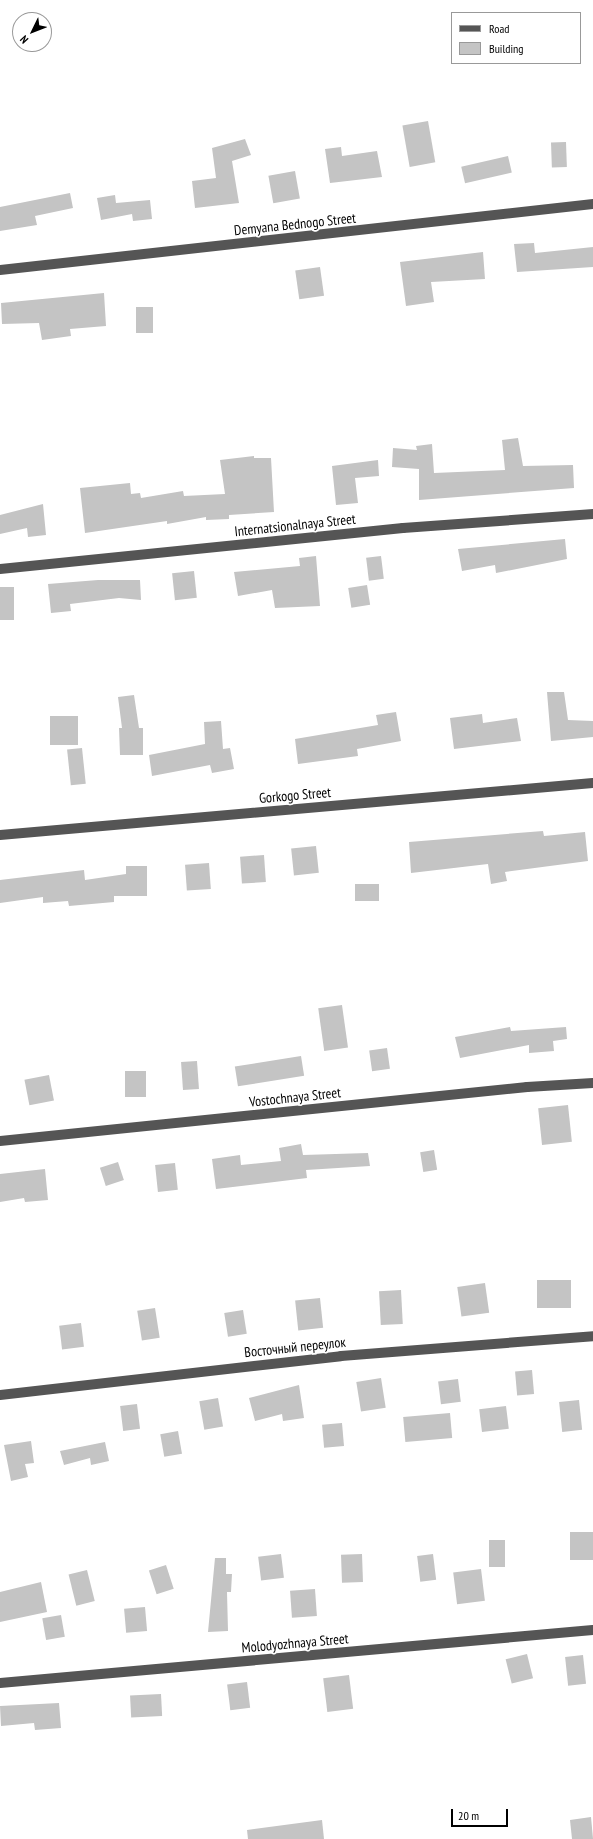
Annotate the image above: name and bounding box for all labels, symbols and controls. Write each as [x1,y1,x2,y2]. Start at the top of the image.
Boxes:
north arrow [12,12,52,52]
legend [451,12,581,64]
text: Road [489,21,509,36]
text: N [17,33,31,46]
text: Building [489,41,524,56]
street label: Demyana Bednogo Street [233,209,357,239]
street label: Internatsionalnaya Street [234,510,356,540]
street label: Gorkogo Street [258,783,332,807]
street label: Vostochnaya Street [248,1084,342,1110]
street label: Восточный переулок [243,1333,347,1361]
street label: Molodyozhnaya Street [241,1630,349,1656]
scale bar [453,1801,510,1827]
text: 20 m [458,1808,479,1823]

